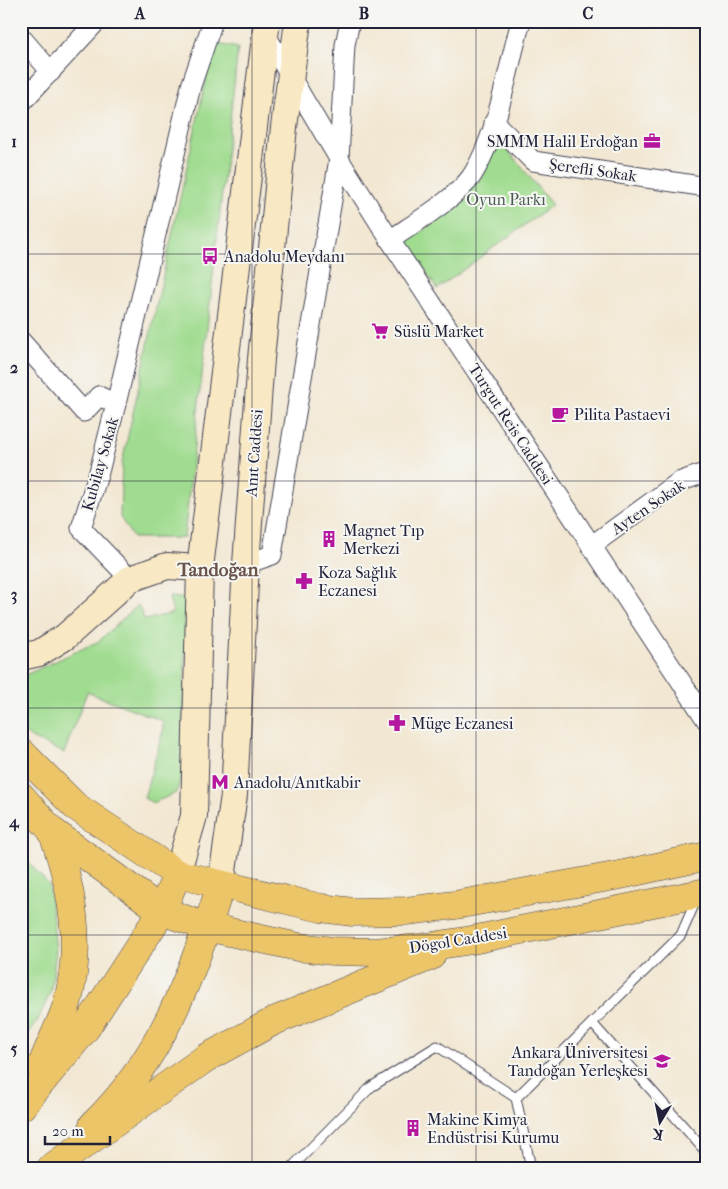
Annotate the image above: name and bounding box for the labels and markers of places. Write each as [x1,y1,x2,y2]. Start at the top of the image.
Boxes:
office icon: SMMM Halil Erdoğan [642,131,662,151]
place label: SMMM Halil Erdoğan [487,132,639,151]
bus stop icon: Anadolu Meydanı [200,246,220,266]
place label: Anadolu Meydanı [223,247,345,266]
supermarket icon: Süslü Market [370,321,390,341]
place label: Süslü Market [394,322,485,341]
cafe icon: Pilita Pastaevi [550,404,570,424]
place label: Pilita Pastaevi [574,405,671,424]
place label: Magnet Tıp Merkezi [343,521,424,558]
building icon: Magnet Tıp Merkezi [319,529,339,549]
place label: Koza Sağlık Eczanesi [318,563,398,600]
pharmacy icon: Koza Sağlık Eczanesi [294,571,314,591]
pharmacy icon: Müge Eczanesi [387,713,407,733]
place label: Müge Eczanesi [411,714,514,733]
metro station icon: Anadolu/Anıtkabir [210,772,230,792]
place label: Anadolu/Anıtkabir [233,773,361,792]
place label: Ankara Üniversitesi Tandoğan Yerleşkesi [508,1043,648,1081]
school or university icon: Ankara Üniversitesi Tandoğan Yerleşkesi [652,1051,672,1071]
place label: Makine Kimya Endüstrisi Kurumu [427,1110,559,1147]
building icon: Makine Kimya Endüstrisi Kurumu [403,1118,423,1138]

